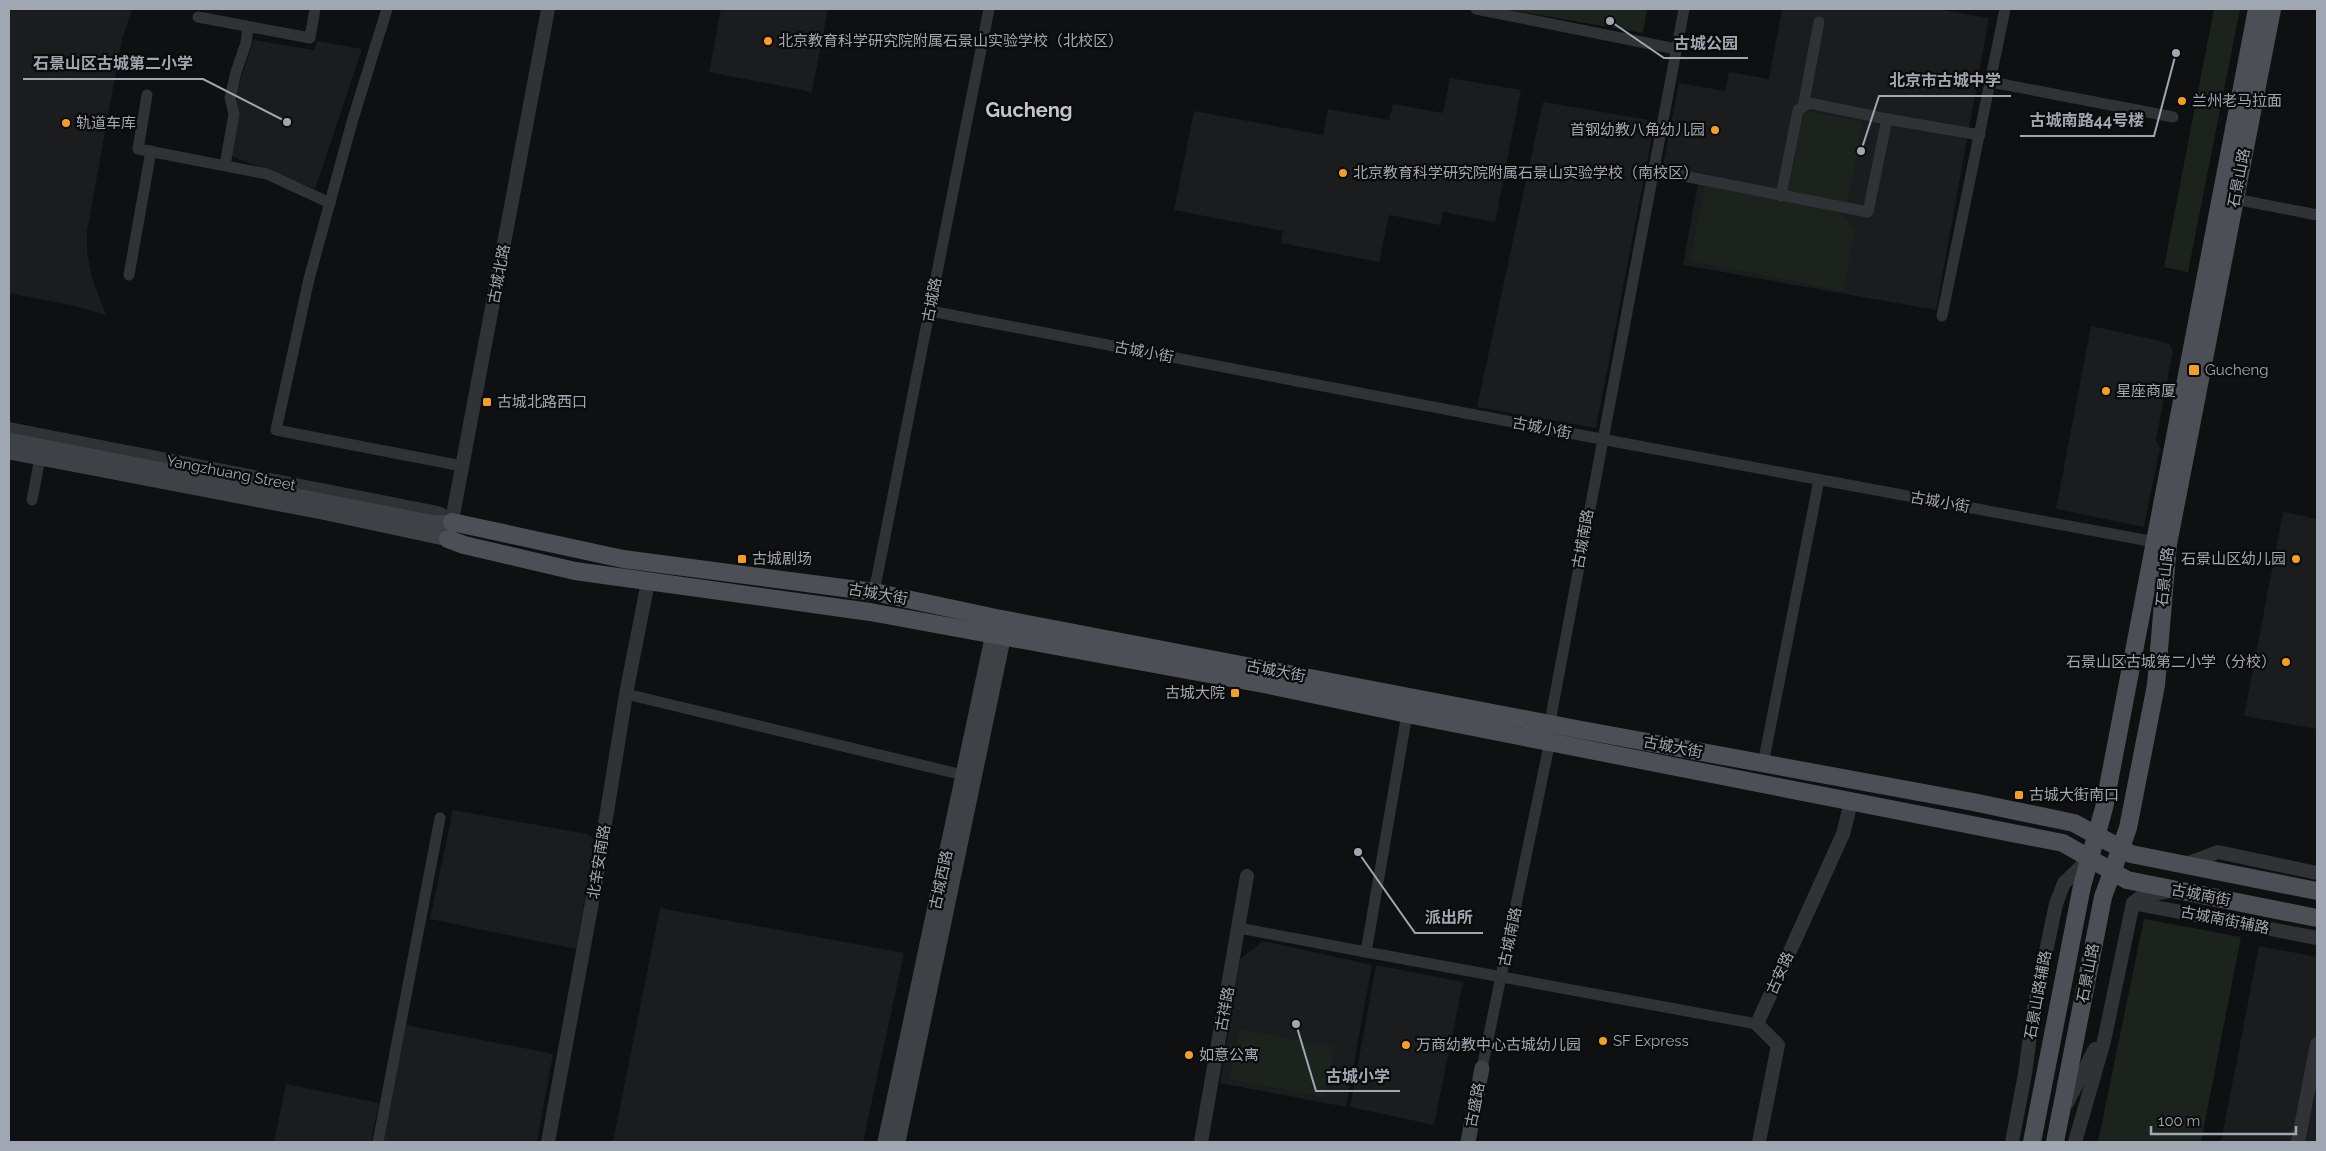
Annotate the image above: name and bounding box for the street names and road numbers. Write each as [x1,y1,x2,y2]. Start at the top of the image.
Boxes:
street label: 石景山路 [2224,147,2254,209]
street label: 古城北路 [484,243,514,305]
street label: 古城路 [919,276,945,324]
street label: 古城小街 [1113,337,1175,367]
street label: 古城小街 [1511,413,1573,443]
street label: Yangzhuang Street [165,452,297,494]
street label: 古城小街 [1909,488,1971,516]
street label: 古城南路 [1569,508,1597,570]
street label: 石景山路 [2153,546,2177,608]
street label: 古城大街 [847,580,909,608]
street label: 古城大街 [1245,656,1307,686]
street label: 古城大街 [1642,732,1704,762]
street label: 北辛安南路 [584,824,614,900]
street label: 古城西路 [926,849,956,911]
street label: 古城南街 [2170,880,2232,910]
street label: 古城南街辅路 [2179,903,2271,937]
street label: 古城南路 [1495,906,1525,968]
street label: 石景山路 [2073,942,2103,1004]
street label: 古安路 [1763,949,1797,997]
street label: 石景山路辅路 [2021,949,2055,1041]
street label: 古祥路 [1212,985,1238,1033]
street label: 古盛路 [1462,1081,1488,1129]

